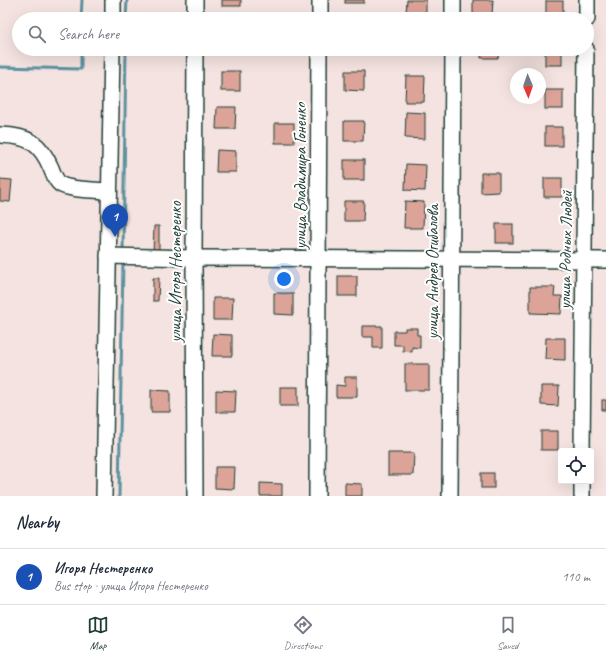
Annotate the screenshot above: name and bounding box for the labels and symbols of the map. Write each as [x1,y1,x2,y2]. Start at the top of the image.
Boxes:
north arrow [510,68,546,104]
street label: улица Владимира Гоненко [290,102,311,250]
street label: улица Родных Людей [554,189,577,311]
street label: улица Игоря Нестеренко [165,201,186,343]
street label: улица Андрея Огибалова [422,203,443,340]
pin: 1 [102,204,128,237]
your location [274,269,294,289]

